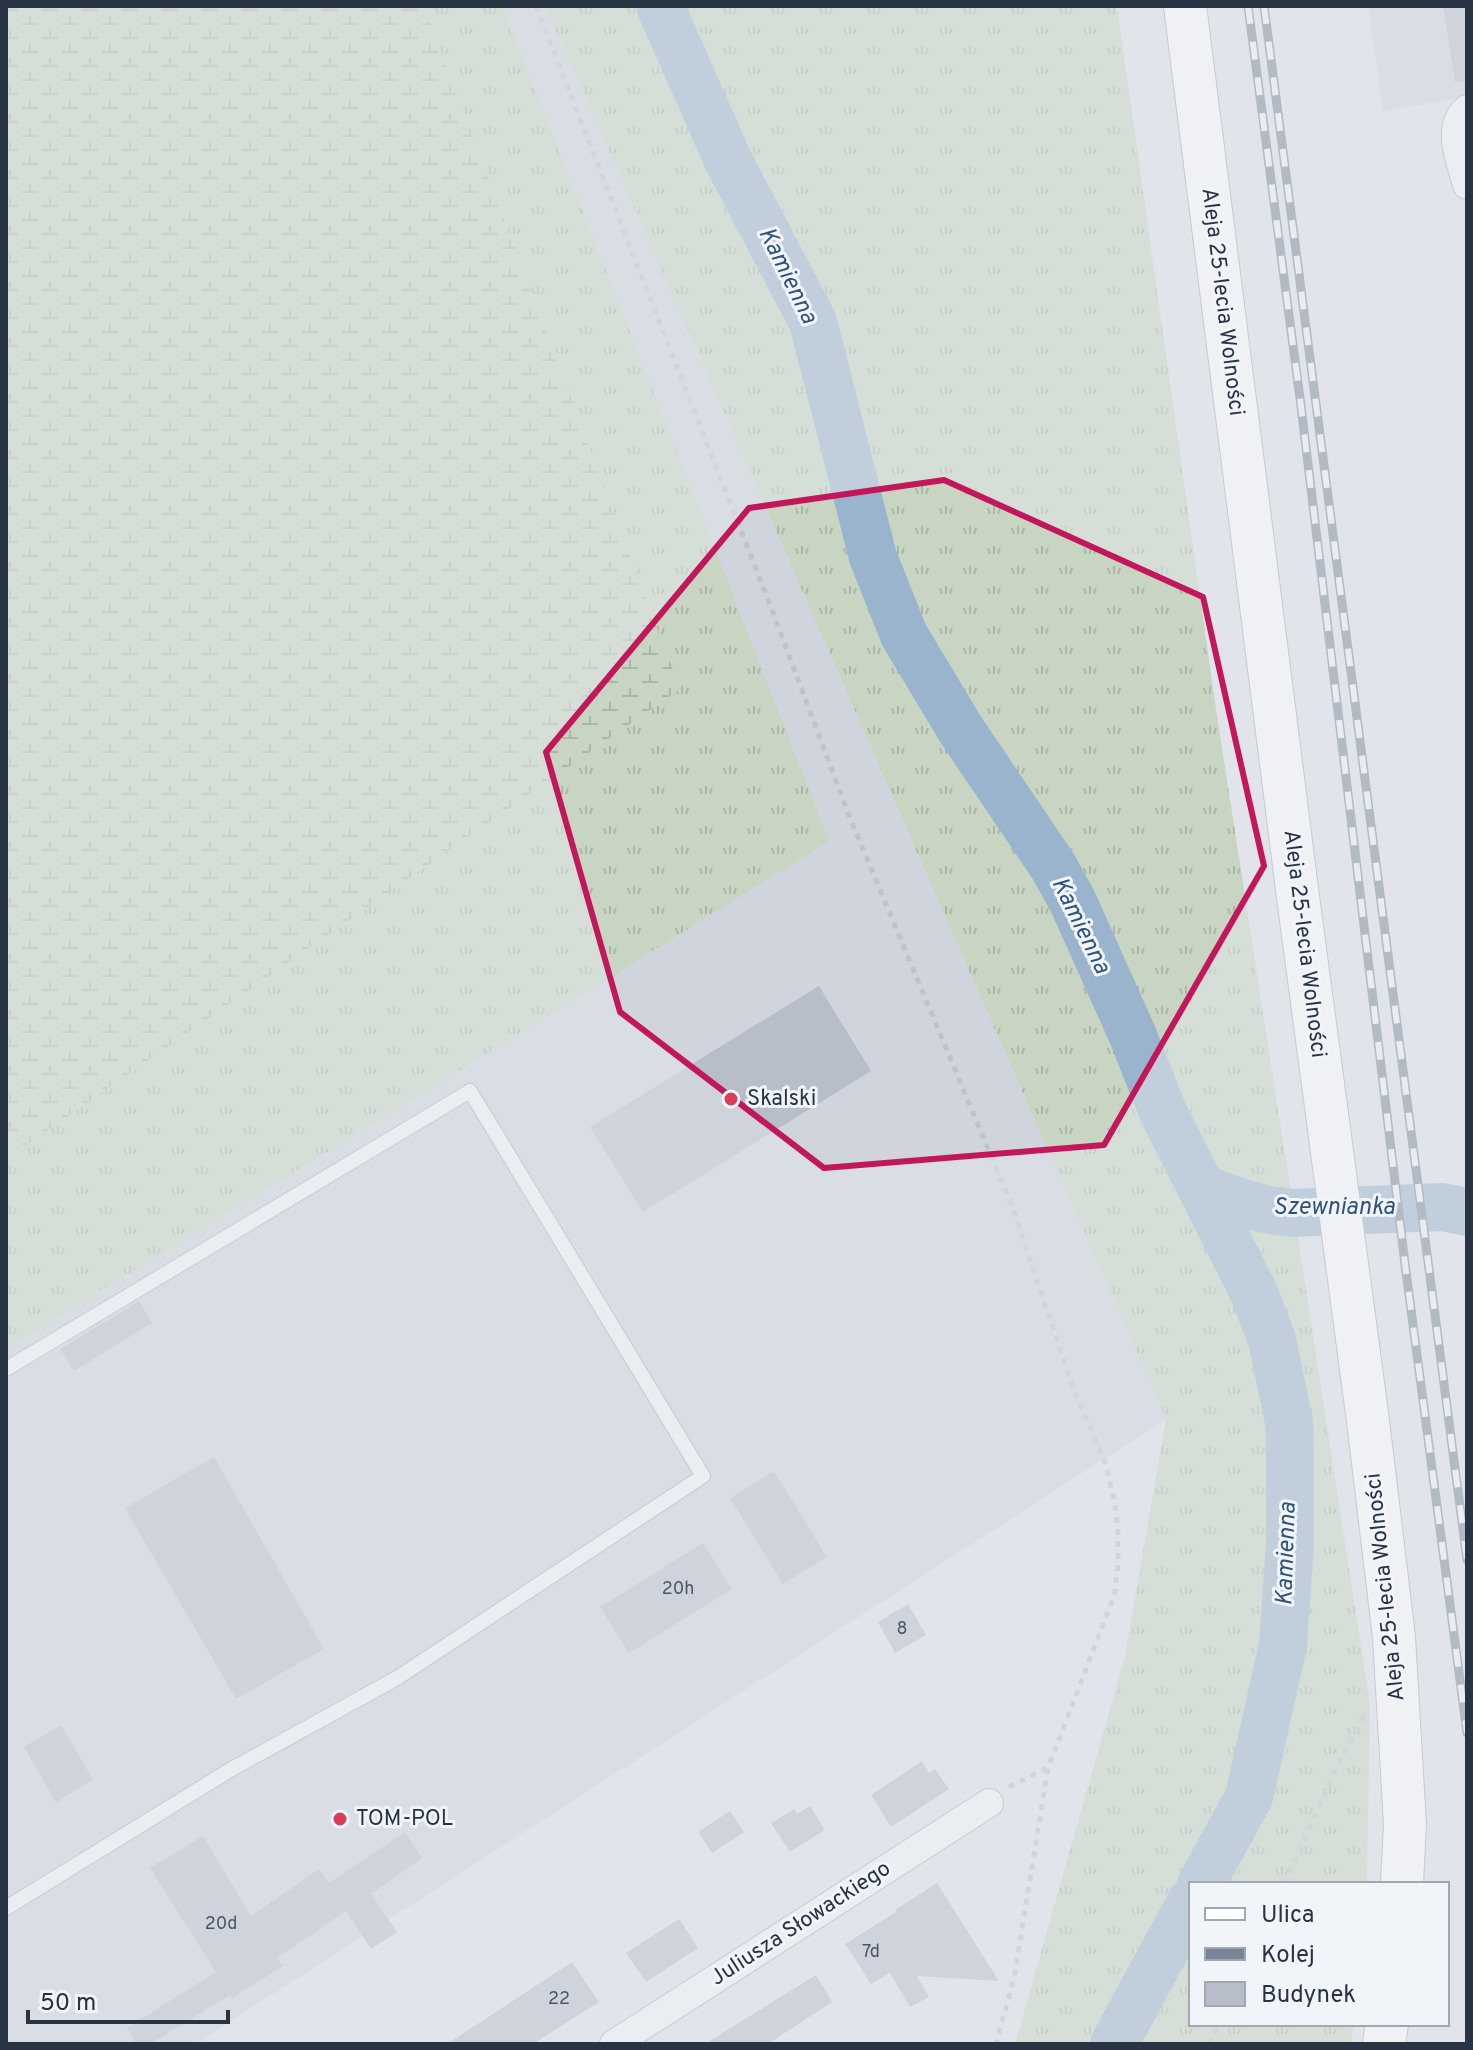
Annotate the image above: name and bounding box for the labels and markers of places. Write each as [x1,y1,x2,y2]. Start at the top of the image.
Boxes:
place label: Skalski [747,1086,816,1113]
marker: Skalski [722,1090,740,1108]
place label: TOM-POL [356,1806,453,1833]
marker: TOM-POL [331,1810,349,1828]

